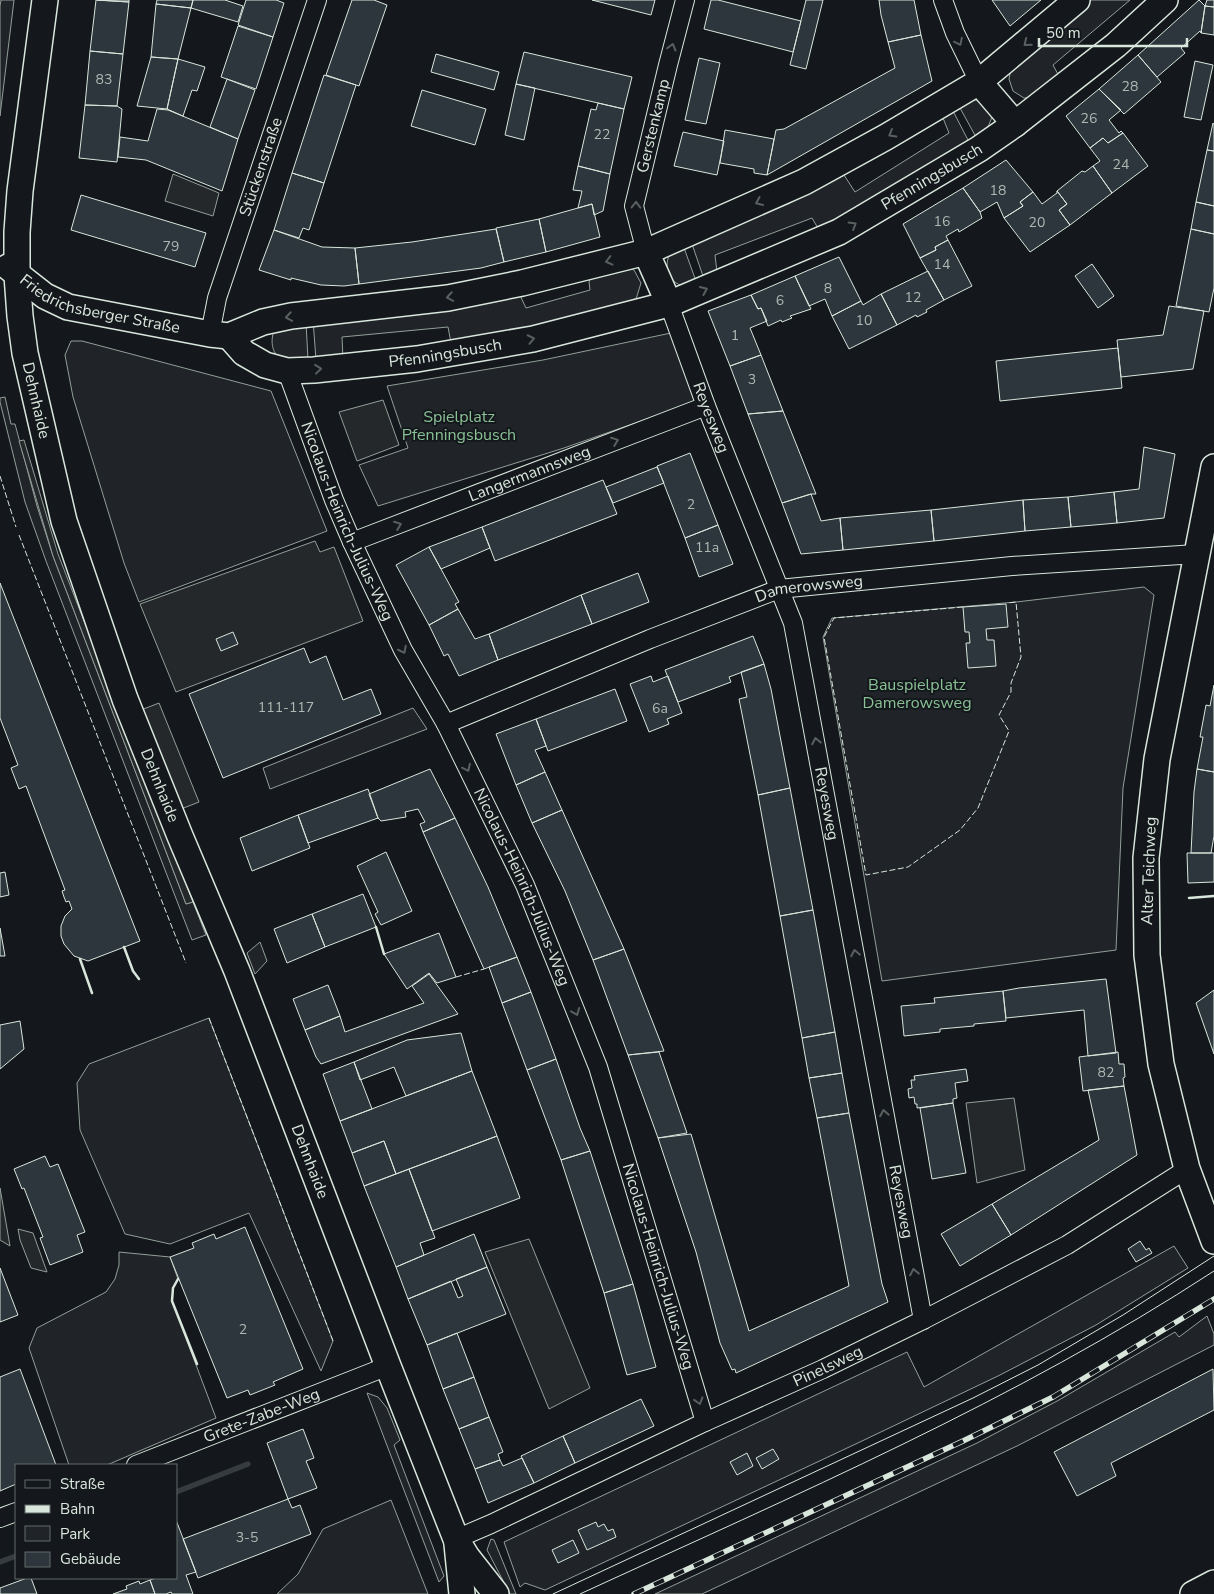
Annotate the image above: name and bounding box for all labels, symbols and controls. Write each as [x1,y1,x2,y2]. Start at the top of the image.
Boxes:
scale bar [1039,15,1186,47]
text: 50 m [1046,23,1081,43]
one-way arrow [953,37,963,46]
one-way arrow [1023,38,1032,47]
one-way arrow [667,43,677,51]
house number: 83 [96,70,112,89]
street label: Gerstenkamp [631,77,675,175]
house number: 28 [1122,77,1138,96]
house number: 26 [1081,109,1097,128]
street label: Stückenstraße [234,115,288,219]
house number: 22 [594,125,610,144]
one-way arrow [888,127,897,137]
street label: Pfenningsbusch [877,138,987,216]
house number: 24 [1113,155,1129,174]
house number: 18 [990,181,1006,200]
one-way arrow [755,196,764,207]
one-way arrow [631,200,642,208]
house number: 16 [934,212,950,231]
house number: 20 [1029,213,1045,232]
one-way arrow [847,221,856,231]
house number: 79 [163,237,179,256]
house number: 14 [934,255,950,274]
one-way arrow [605,256,613,266]
street label: Friedrichsberger Straße [15,269,182,339]
house number: 8 [824,279,832,298]
one-way arrow [699,285,708,296]
house number: 12 [905,288,921,307]
house number: 6 [776,291,784,310]
one-way arrow [446,292,454,302]
one-way arrow [284,311,293,321]
house number: 10 [856,311,872,330]
house number: 1 [731,326,739,345]
street label: Pfenningsbusch [388,334,504,373]
one-way arrow [526,334,535,345]
street label: Dehnhaide [17,360,56,441]
one-way arrow [315,364,323,375]
house number: 3 [748,370,756,389]
street label: Reyesweg [687,379,735,456]
park label: Spielplatz Pfenningsbusch [402,406,516,446]
street label: Nicolaus-Heinrich-Julius-Weg [295,419,399,625]
one-way arrow [610,437,619,447]
street label: Langermannsweg [465,440,594,507]
house number: 2 [687,495,695,514]
one-way arrow [393,521,402,531]
house number: 11a [695,538,719,557]
street label: Damerowsweg [752,570,864,608]
one-way arrow [397,644,407,653]
park label: Bauspielplatz Damerowsweg [862,674,972,714]
house number: 111-117 [258,698,314,717]
house number: 6a [652,699,668,718]
one-way arrow [811,737,821,746]
street label: Dehnhaide [135,745,184,826]
one-way arrow [461,763,471,772]
street label: Reyesweg [809,765,844,842]
street label: Nicolaus-Heinrich-Julius-Weg [468,785,575,989]
street label: Alter Teichweg [1136,816,1162,926]
one-way arrow [851,948,861,957]
one-way arrow [570,1007,581,1016]
house number: 82 [1098,1063,1114,1082]
one-way arrow [880,1108,890,1117]
street label: Dehnhaide [286,1121,334,1202]
street label: Nicolaus-Heinrich-Julius-Weg [617,1161,700,1372]
street label: Reyesweg [883,1163,919,1240]
one-way arrow [909,1268,920,1277]
house number: 2 [239,1320,247,1339]
street label: Pinelsweg [789,1340,866,1392]
street label: Grete-Zabe-Weg [200,1383,323,1448]
one-way arrow [693,1396,703,1404]
legend [15,1464,178,1579]
text: Straße [60,1474,105,1494]
text: Bahn [60,1499,95,1519]
text: Park [60,1524,90,1544]
house number: 3-5 [236,1528,258,1547]
text: Gebäude [60,1549,121,1569]

